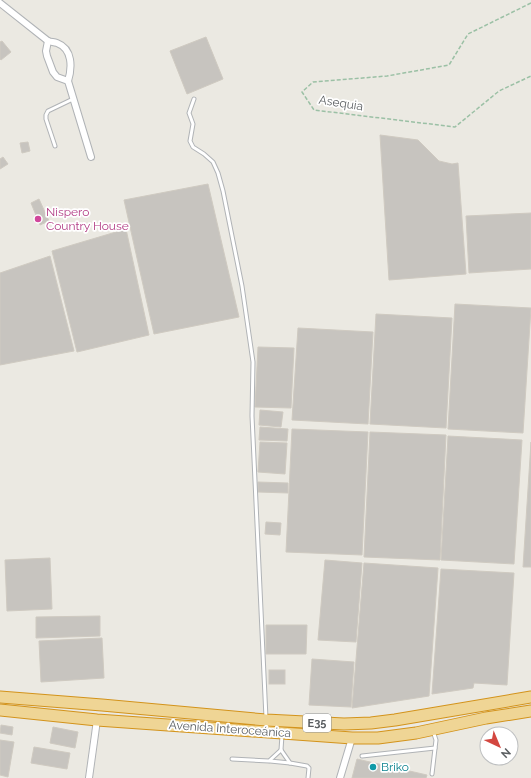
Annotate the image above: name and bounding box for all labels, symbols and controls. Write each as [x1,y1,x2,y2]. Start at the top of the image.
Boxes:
street label: Asequia [318,93,364,113]
place label: Nispero Country House [46,205,129,233]
marker: Nispero Country House [33,214,43,224]
road number: E35 [303,714,331,732]
street label: Avenida Interoceánica [168,718,292,740]
north arrow [479,726,519,766]
text: N [498,745,513,760]
place label: Briko [381,760,409,774]
marker: Briko [368,762,378,772]

